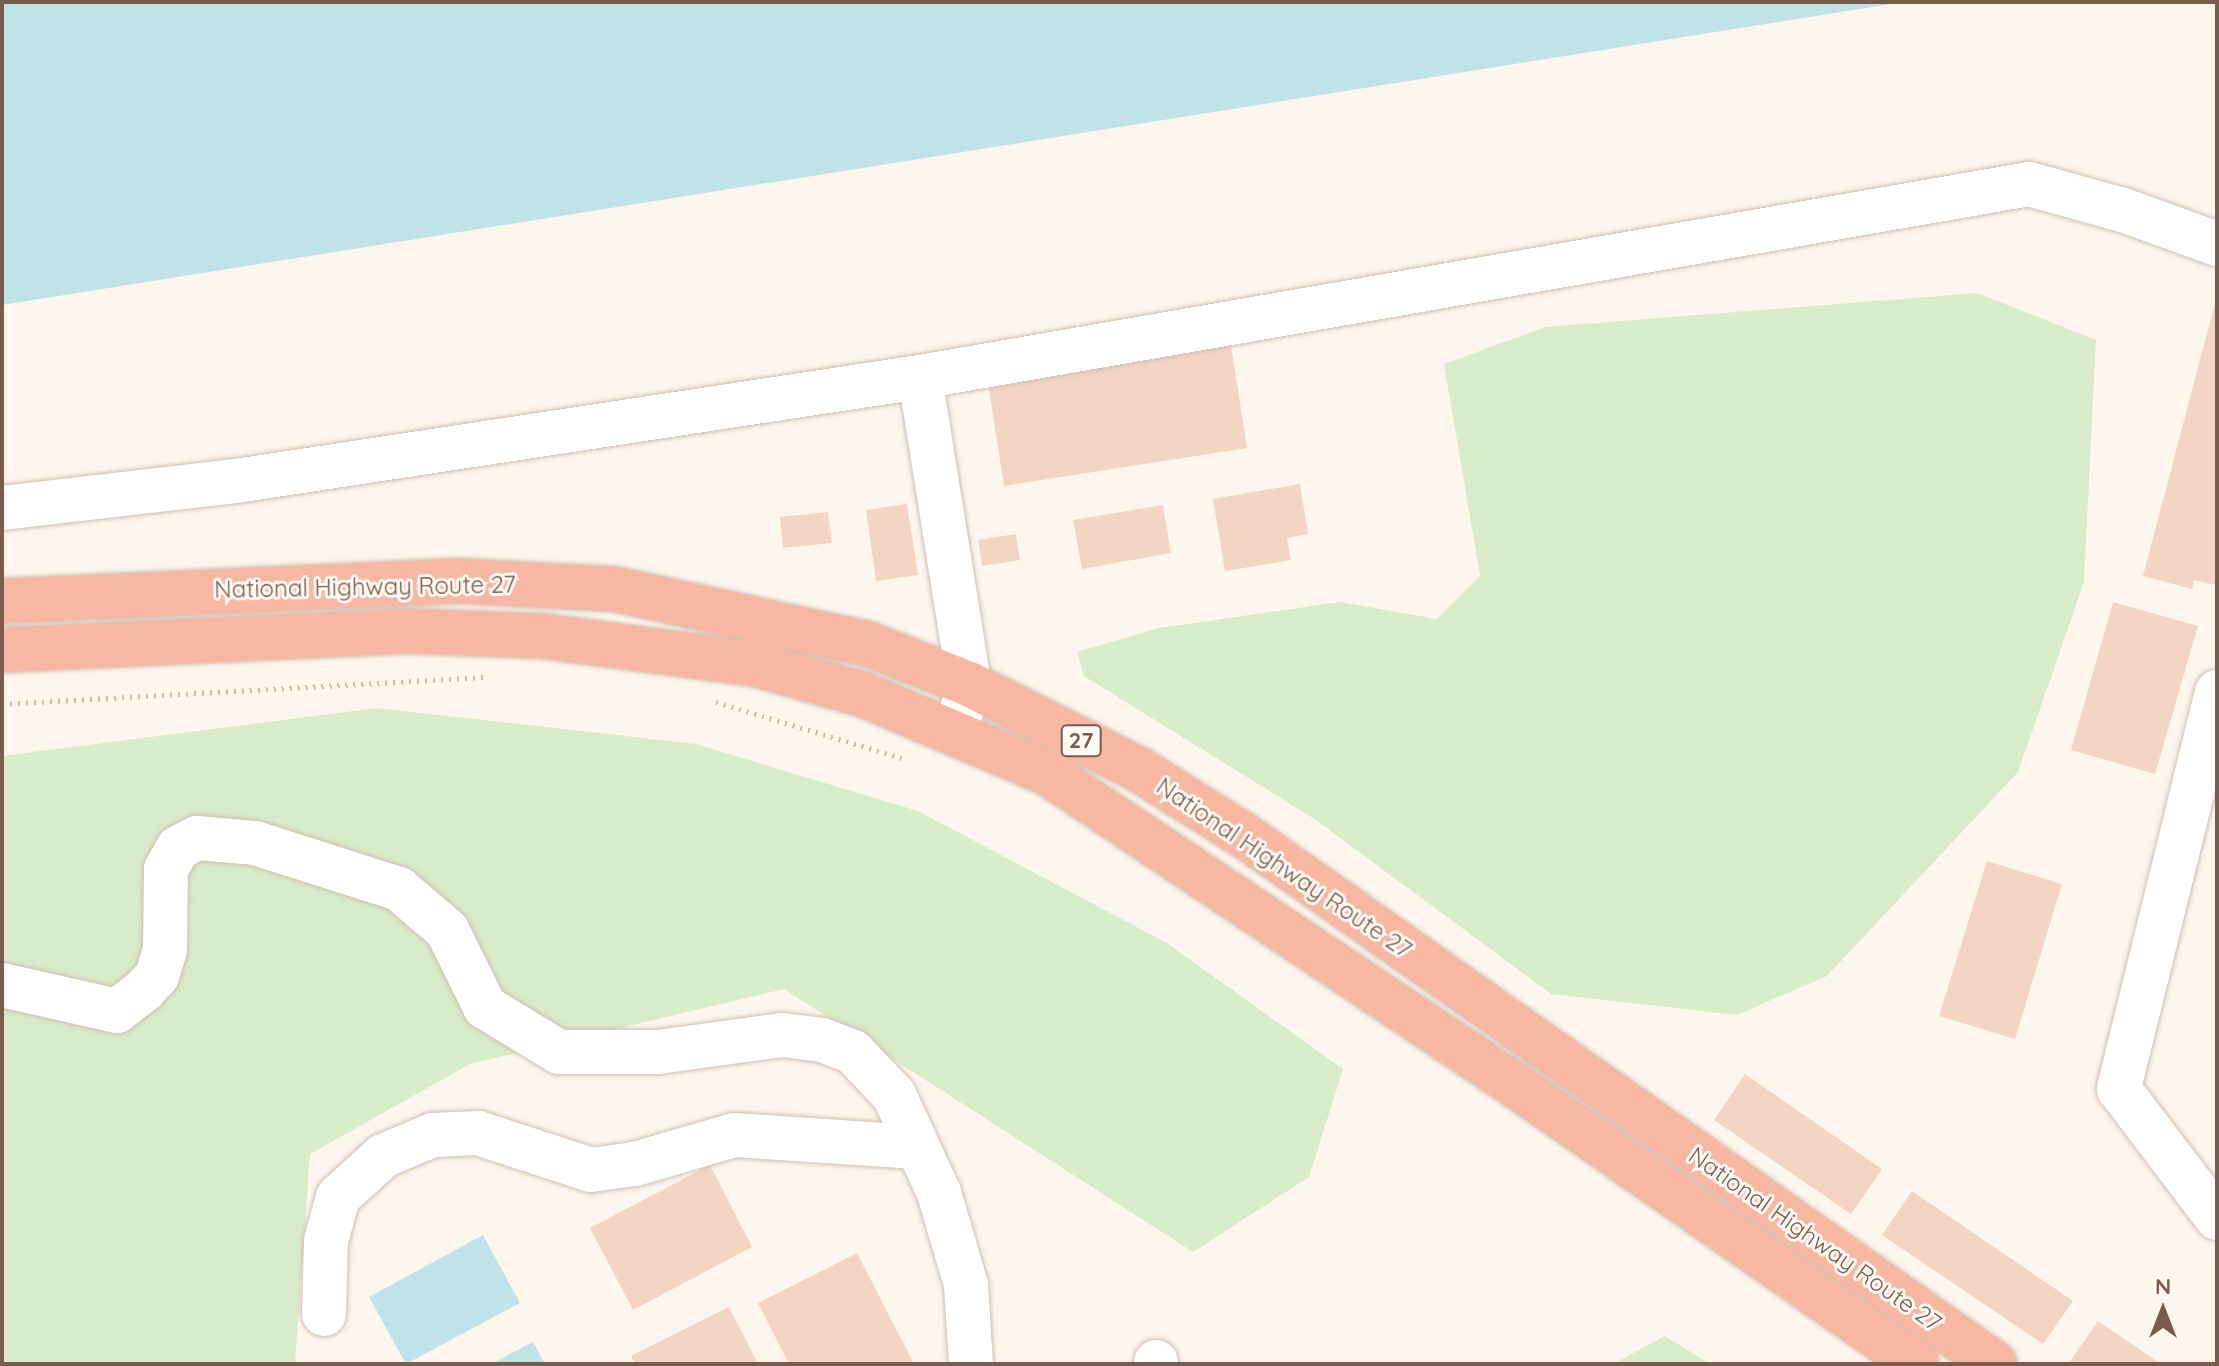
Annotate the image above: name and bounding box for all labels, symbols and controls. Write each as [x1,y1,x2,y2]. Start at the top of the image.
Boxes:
street label: National Highway Route 27 [214,570,516,604]
road number: 27 [1059,723,1103,759]
street label: National Highway Route 27 [1151,772,1417,964]
street label: National Highway Route 27 [1683,1141,1947,1337]
north arrow [2123,1270,2203,1350]
text: N [2155,1272,2171,1300]

